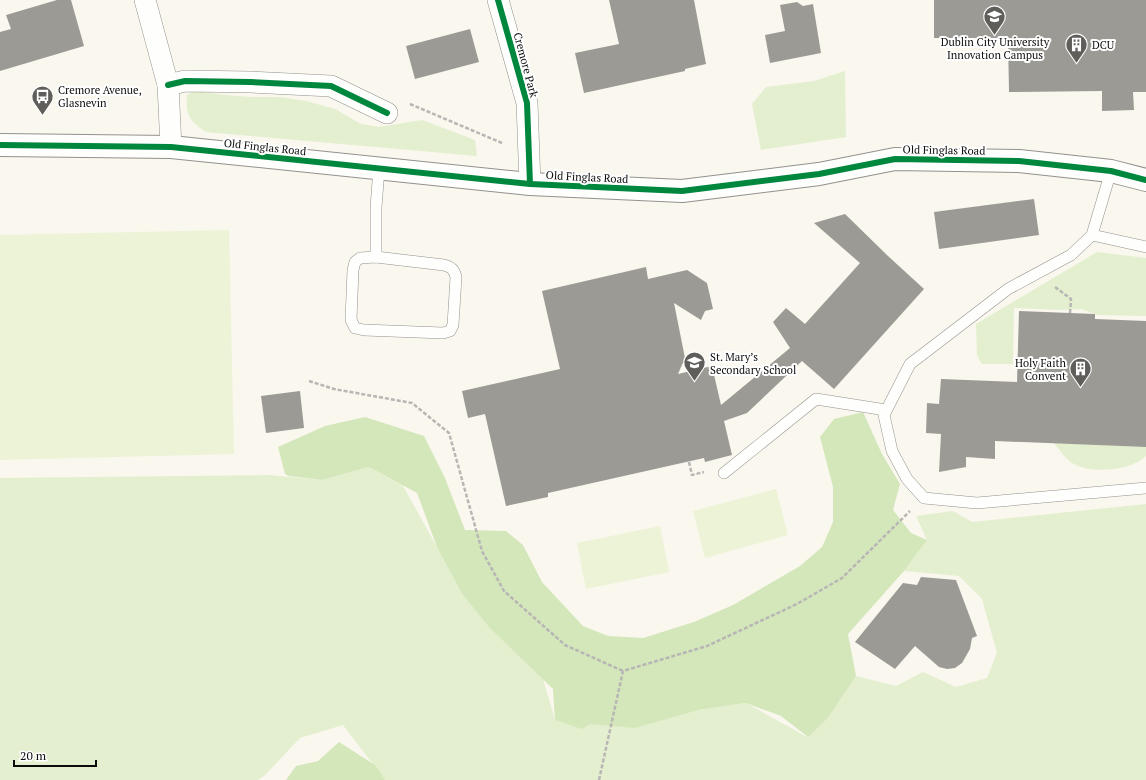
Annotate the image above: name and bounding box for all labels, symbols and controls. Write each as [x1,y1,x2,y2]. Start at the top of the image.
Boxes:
school or university icon: Dublin City University Innovation Campus [982,3,1008,36]
street label: Cremore Park [511,31,541,99]
building icon: DCU [1064,32,1090,65]
place label: Dublin City University Innovation Campus [941,35,1050,62]
place label: DCU [1092,38,1115,52]
bus stop icon: Cremore Avenue, Glasnevin [30,83,56,116]
place label: Cremore Avenue, Glasnevin [58,83,142,110]
street label: Old Finglas Road [223,136,307,158]
street label: Old Finglas Road [903,142,985,158]
street label: Old Finglas Road [545,168,629,186]
school or university icon: St. Mary’s Secondary School [681,350,707,383]
place label: St. Mary’s Secondary School [710,350,796,377]
place label: Holy Faith Convent [1015,356,1067,383]
building icon: Holy Faith Convent [1068,356,1094,389]
scale bar [14,742,96,768]
text: 20 m [20,748,47,763]

